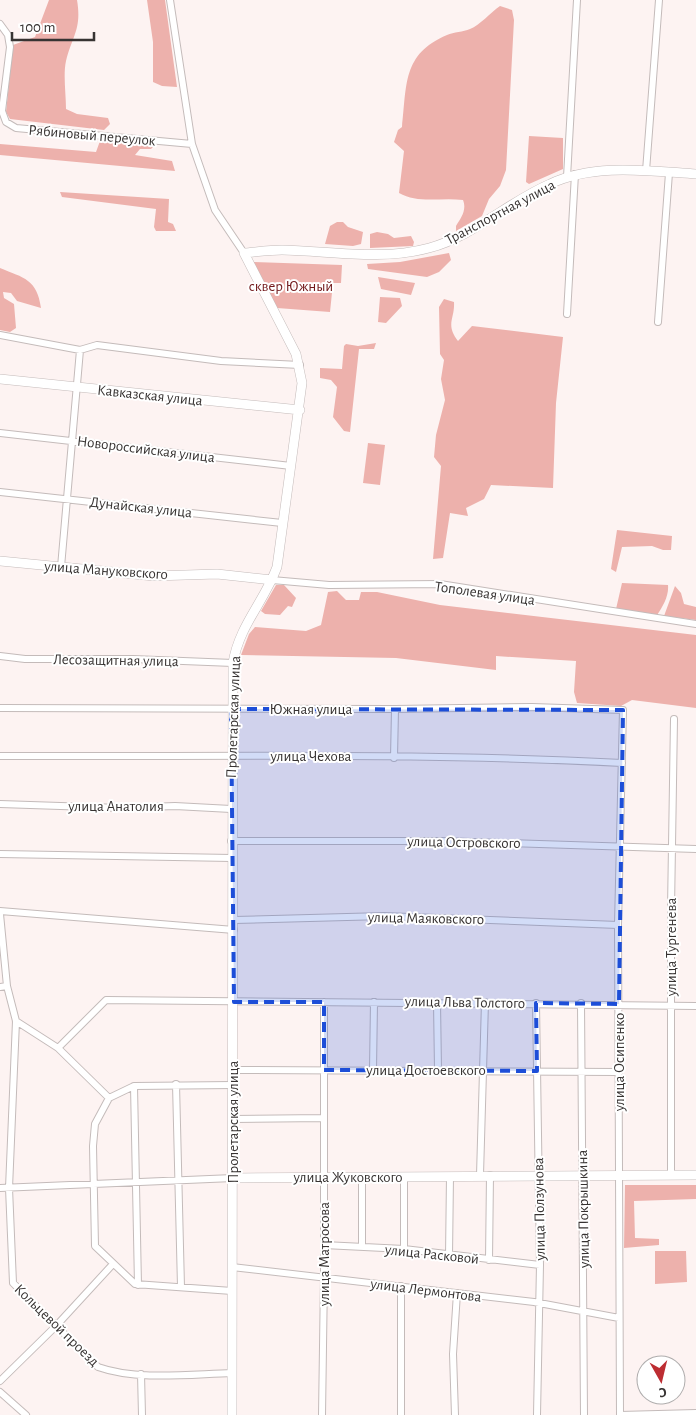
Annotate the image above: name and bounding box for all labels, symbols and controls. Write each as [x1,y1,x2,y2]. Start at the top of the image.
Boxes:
scale bar [12,10,95,42]
text: 100 m [20,20,55,35]
street label: Рябиновый переулок [28,122,156,149]
street label: Транспортная улица [443,177,558,248]
park label: сквер Южный [249,279,333,294]
street label: Кавказская улица [97,383,204,409]
street label: Новороссийская улица [76,434,216,465]
street label: Дунайская улица [89,495,193,520]
street label: улица Мануковского [43,559,168,582]
street label: Тополевая улица [434,579,536,608]
street label: Лесозащитная улица [53,652,179,669]
street label: Пролетарская улица [224,655,243,779]
street label: Южная улица [270,702,353,717]
street label: улица Чехова [270,749,352,764]
street label: улица Анатолия [67,799,164,814]
street label: улица Островского [406,834,521,851]
street label: улица Тургенева [664,898,679,997]
street label: улица Маяковского [367,910,484,927]
street label: улица Льва Толстого [404,994,525,1011]
street label: улица Осипенко [612,1013,627,1112]
street label: Пролетарская улица [226,1060,241,1183]
street label: улица Достоевского [365,1063,486,1078]
street label: улица Покрышкина [575,1150,592,1269]
street label: улица Ползунова [531,1157,548,1262]
street label: улица Жуковского [292,1170,403,1185]
street label: улица Матросова [317,1202,332,1307]
street label: улица Расковой [383,1242,480,1267]
street label: улица Лермонтова [369,1276,482,1305]
street label: Кольцевой проезд [11,1281,102,1369]
north arrow [636,1355,686,1405]
text: С [658,1384,667,1399]

